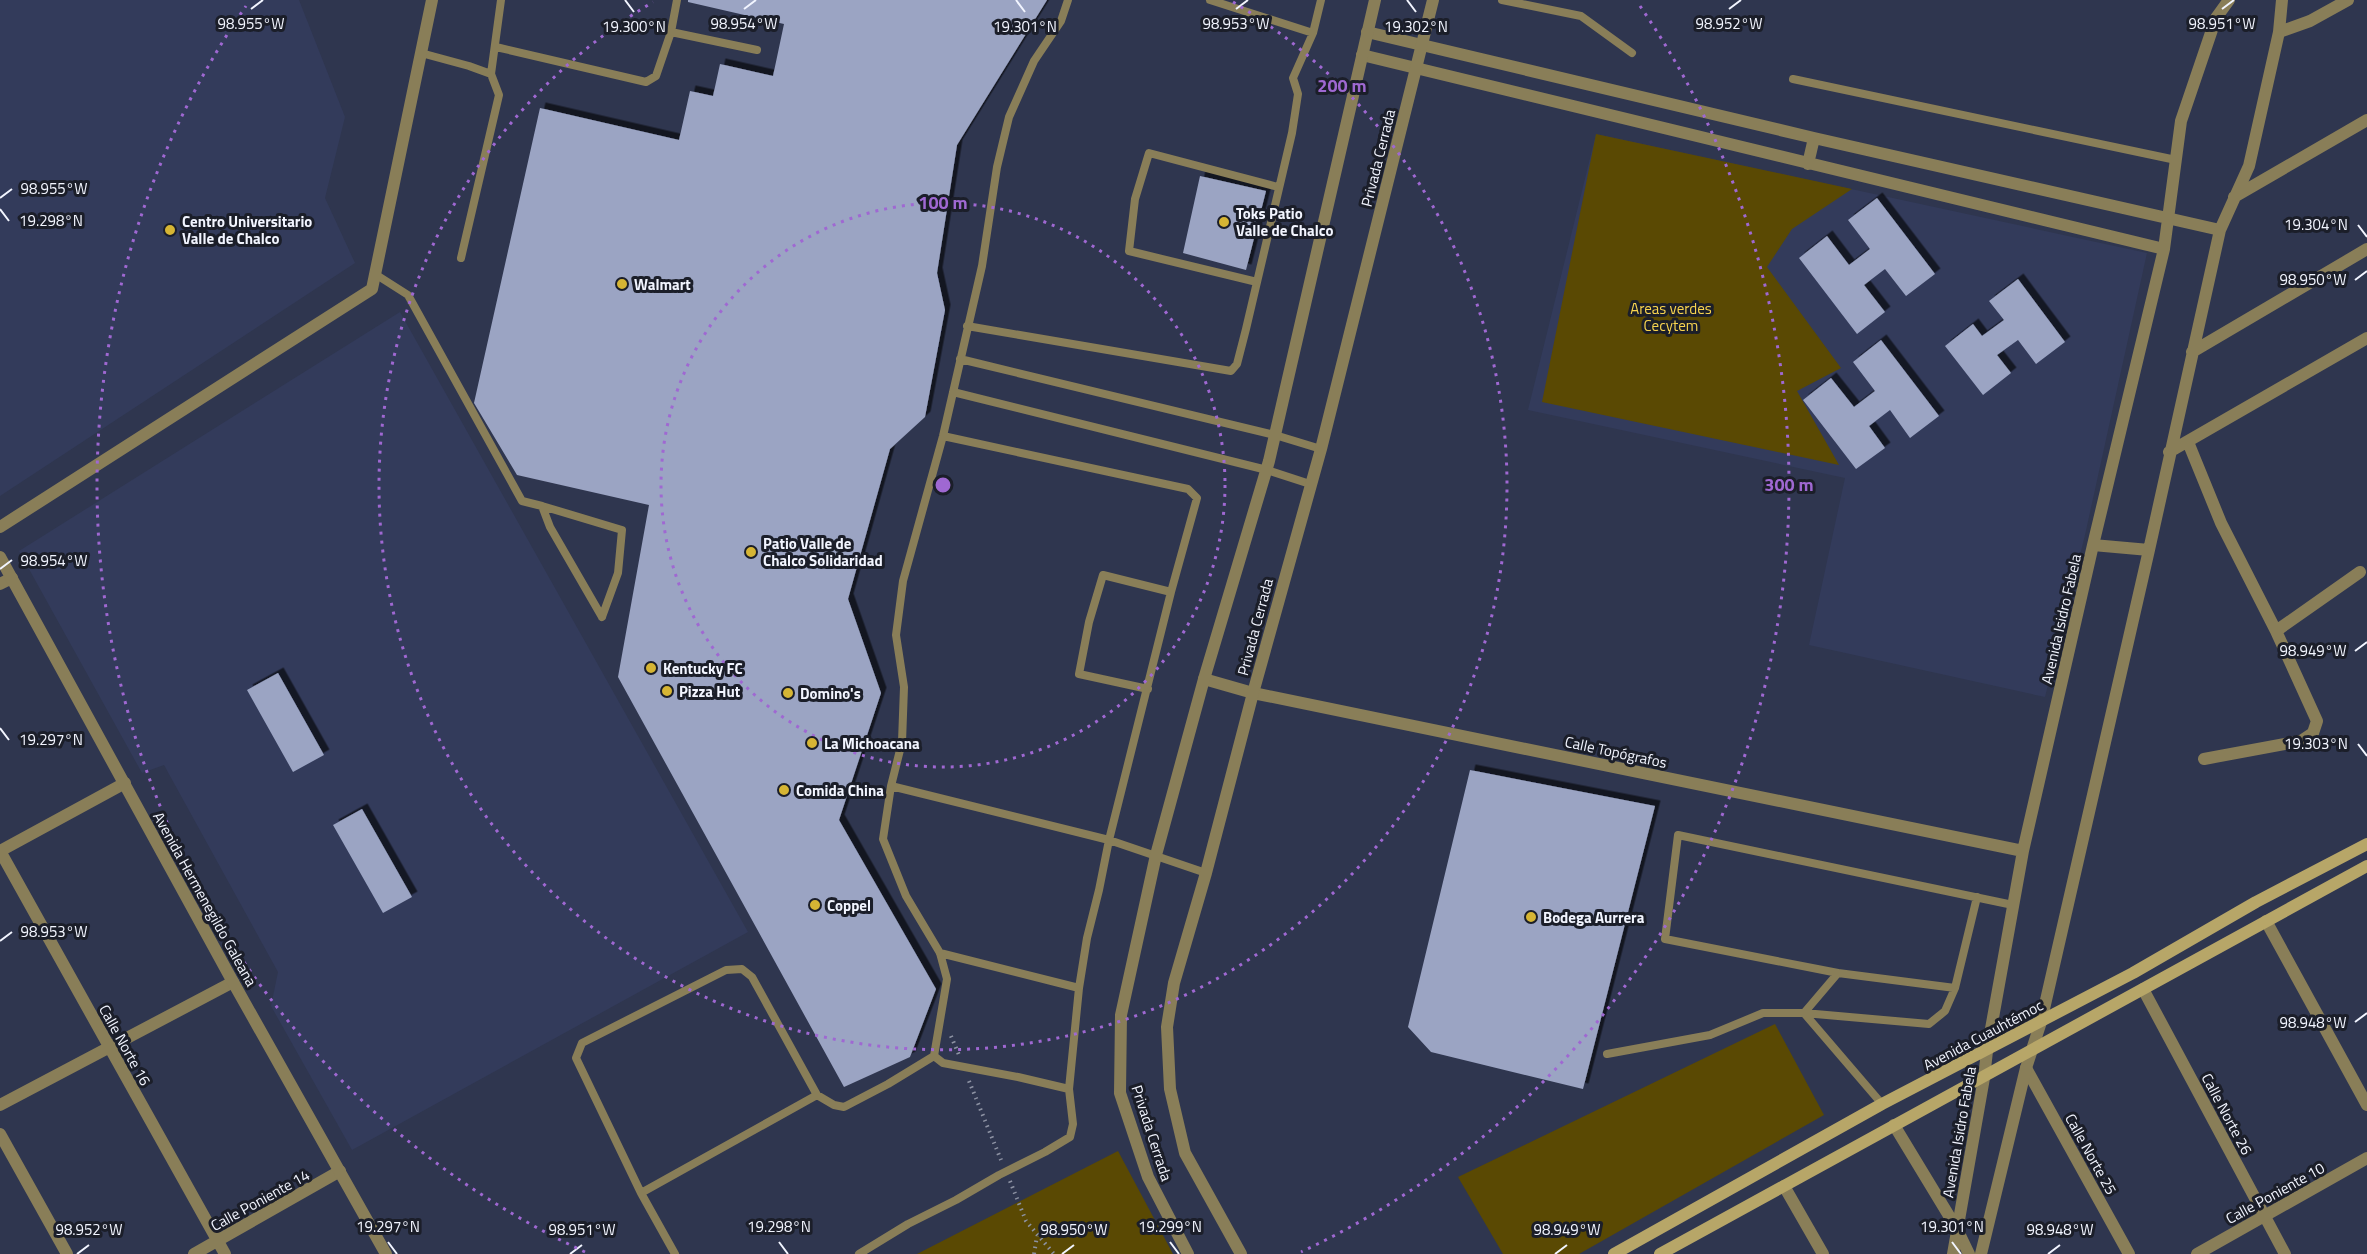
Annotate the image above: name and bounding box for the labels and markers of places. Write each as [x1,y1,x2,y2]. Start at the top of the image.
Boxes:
place label: Toks Patio Valle de Chalco [1236,202,1333,242]
place label: Centro Universitario Valle de Chalco [182,210,312,250]
marker: Toks Patio Valle de Chalco [1217,215,1231,229]
marker: Centro Universitario Valle de Chalco [163,223,177,237]
place label: Walmart [634,273,691,296]
marker: Walmart [615,277,629,291]
centre of rings [933,475,953,495]
place label: Patio Valle de Chalco Solidaridad [763,532,883,572]
marker: Patio Valle de Chalco Solidaridad [744,545,758,559]
place label: Kentucky FC [663,657,743,680]
marker: Kentucky FC [644,661,658,675]
place label: Pizza Hut [679,680,741,703]
place label: Domino's [800,682,861,705]
marker: Pizza Hut [660,684,674,698]
marker: Domino's [781,686,795,700]
place label: La Michoacana [824,732,920,755]
marker: La Michoacana [805,736,819,750]
place label: Comida China [796,779,884,802]
marker: Comida China [777,783,791,797]
place label: Coppel [827,894,871,917]
marker: Coppel [808,898,822,912]
place label: Bodega Aurrera [1543,906,1645,929]
marker: Bodega Aurrera [1524,910,1538,924]

